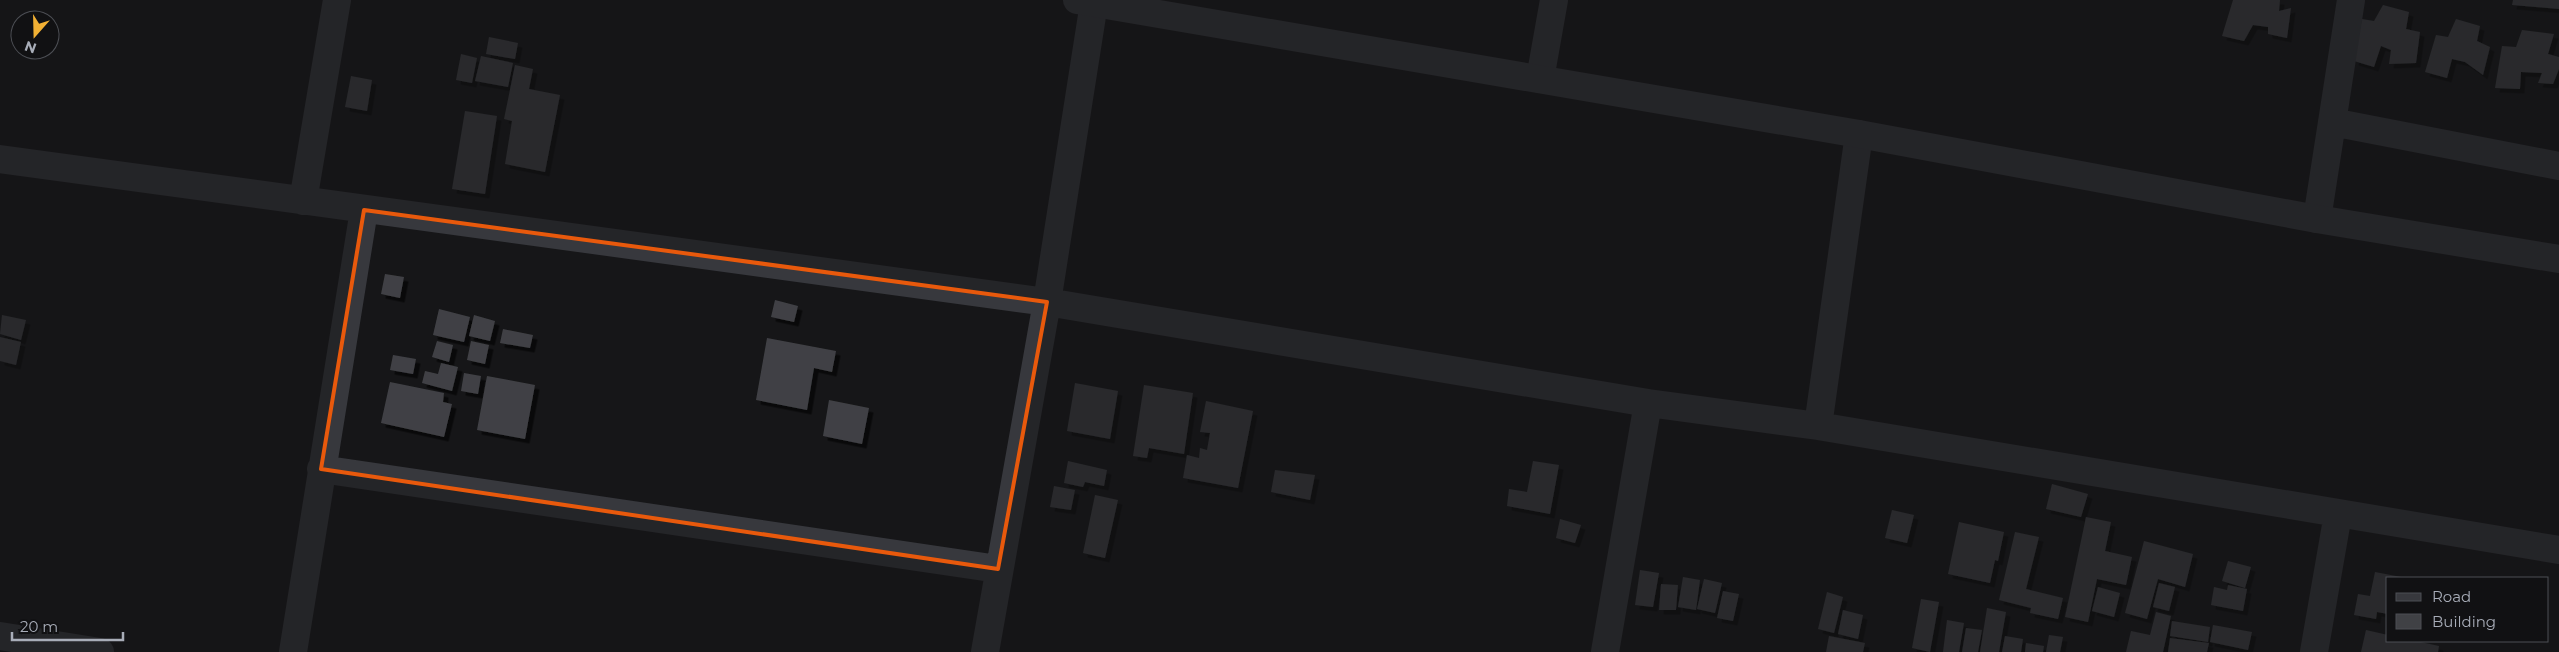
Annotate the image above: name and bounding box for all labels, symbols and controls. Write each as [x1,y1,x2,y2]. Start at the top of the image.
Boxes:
north arrow [10,10,60,60]
text: N [22,37,39,58]
legend [2386,577,2549,642]
text: Road [2432,587,2471,606]
scale bar [12,610,124,642]
text: Building [2432,612,2496,631]
text: 20 m [20,617,58,636]

